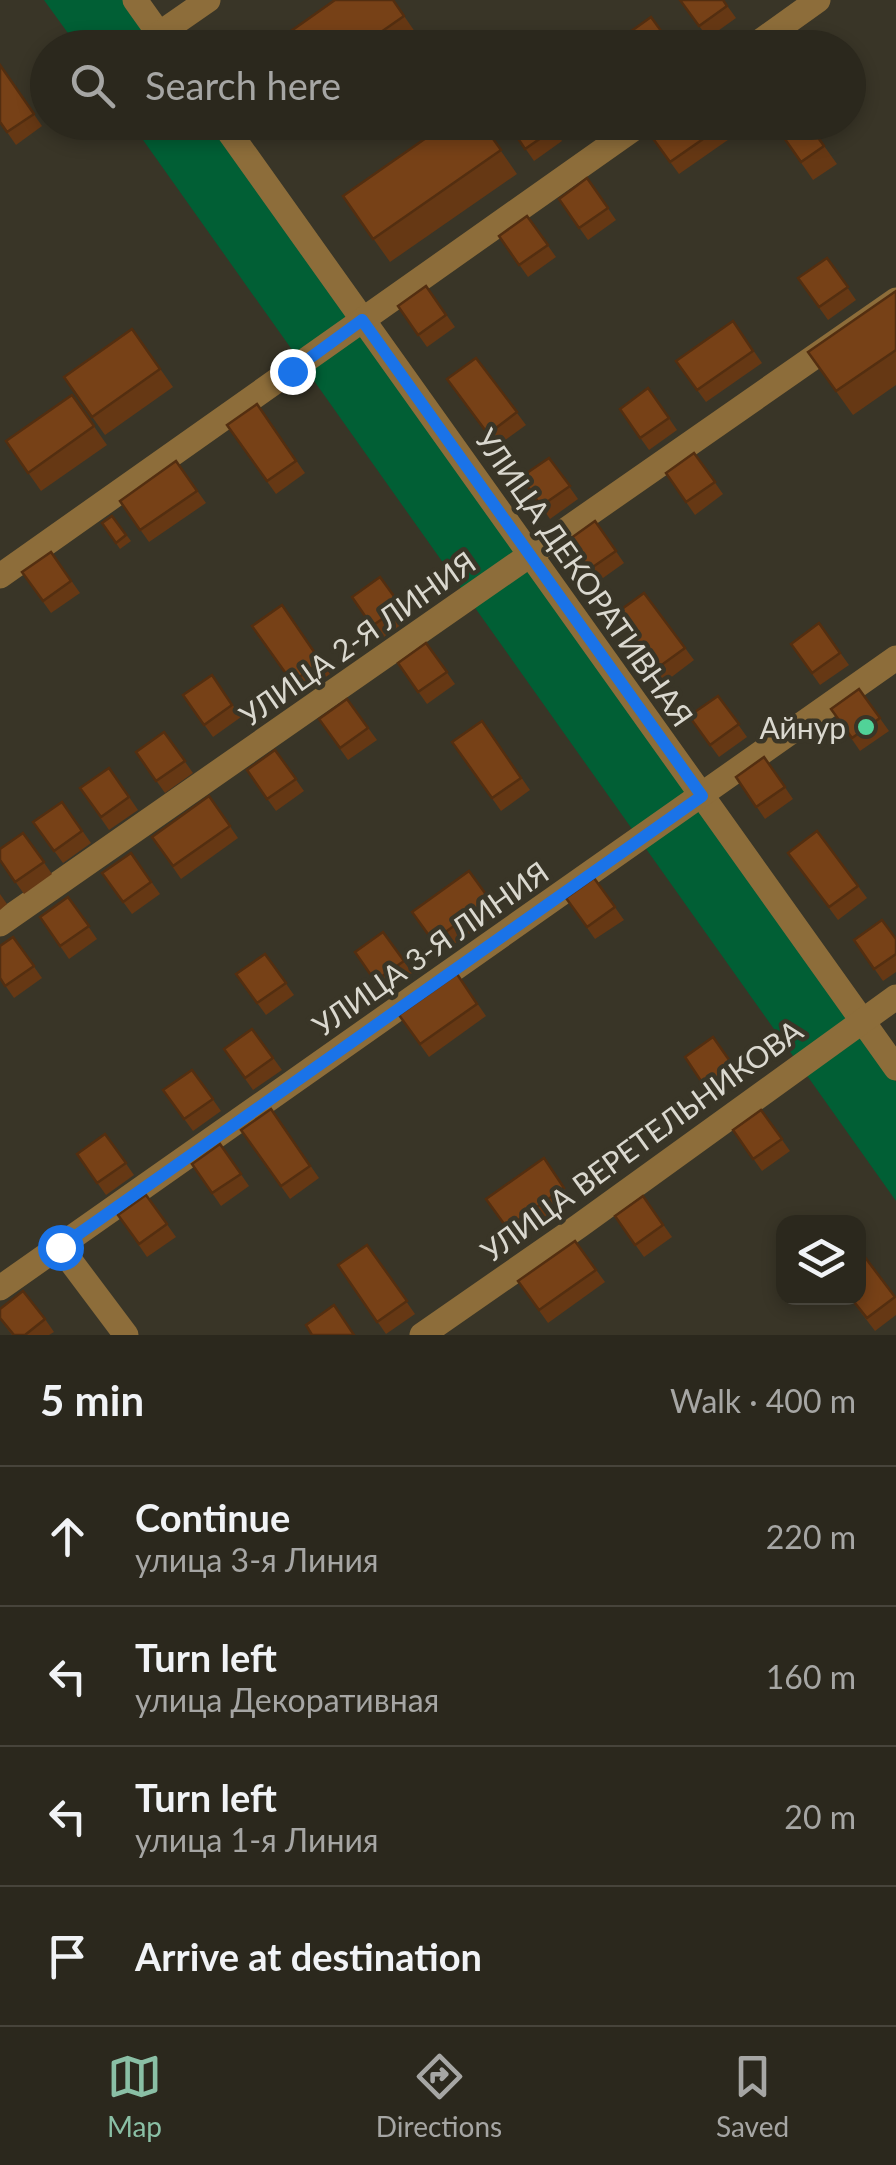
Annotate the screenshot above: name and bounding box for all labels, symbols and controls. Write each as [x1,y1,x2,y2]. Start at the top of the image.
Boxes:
search box [30,30,866,140]
icon: search [65,58,120,113]
text: Search here [145,62,341,108]
route end [270,349,316,395]
street label: УЛИЦА ДЕКОРАТИВНАЯ [468,421,702,733]
street label: УЛИЦА 2-Я ЛИНИЯ [232,543,482,733]
place label: Айнур [759,709,846,745]
marker: Айнур [855,716,877,738]
street label: УЛИЦА 3-Я ЛИНИЯ [305,853,555,1043]
street label: УЛИЦА ВЕРЕТЕЛЬНИКОВА [473,1011,809,1269]
map controls [776,1215,866,1305]
button: layers [776,1215,866,1305]
route start [38,1225,84,1271]
text: 5 min [40,1375,144,1425]
text: Walk · 400 m [670,1381,856,1420]
text: Continue [135,1494,290,1540]
icon: ahead [40,1509,95,1564]
text: 220 m [766,1517,856,1556]
text: улица 3-я Линия [135,1540,379,1579]
text: Turn left [135,1634,277,1680]
icon: left [40,1649,95,1704]
text: 160 m [766,1657,856,1696]
text: улица Декоративная [135,1680,439,1719]
text: Turn left [135,1774,277,1820]
icon: left [40,1789,95,1844]
text: 20 m [784,1797,856,1836]
text: улица 1-я Линия [135,1820,379,1859]
icon: arrive [40,1929,95,1984]
text: Arrive at destination [135,1933,482,1979]
tab: Map [107,2049,162,2143]
tab: Directions [376,2049,502,2143]
tab: Saved [716,2049,789,2143]

